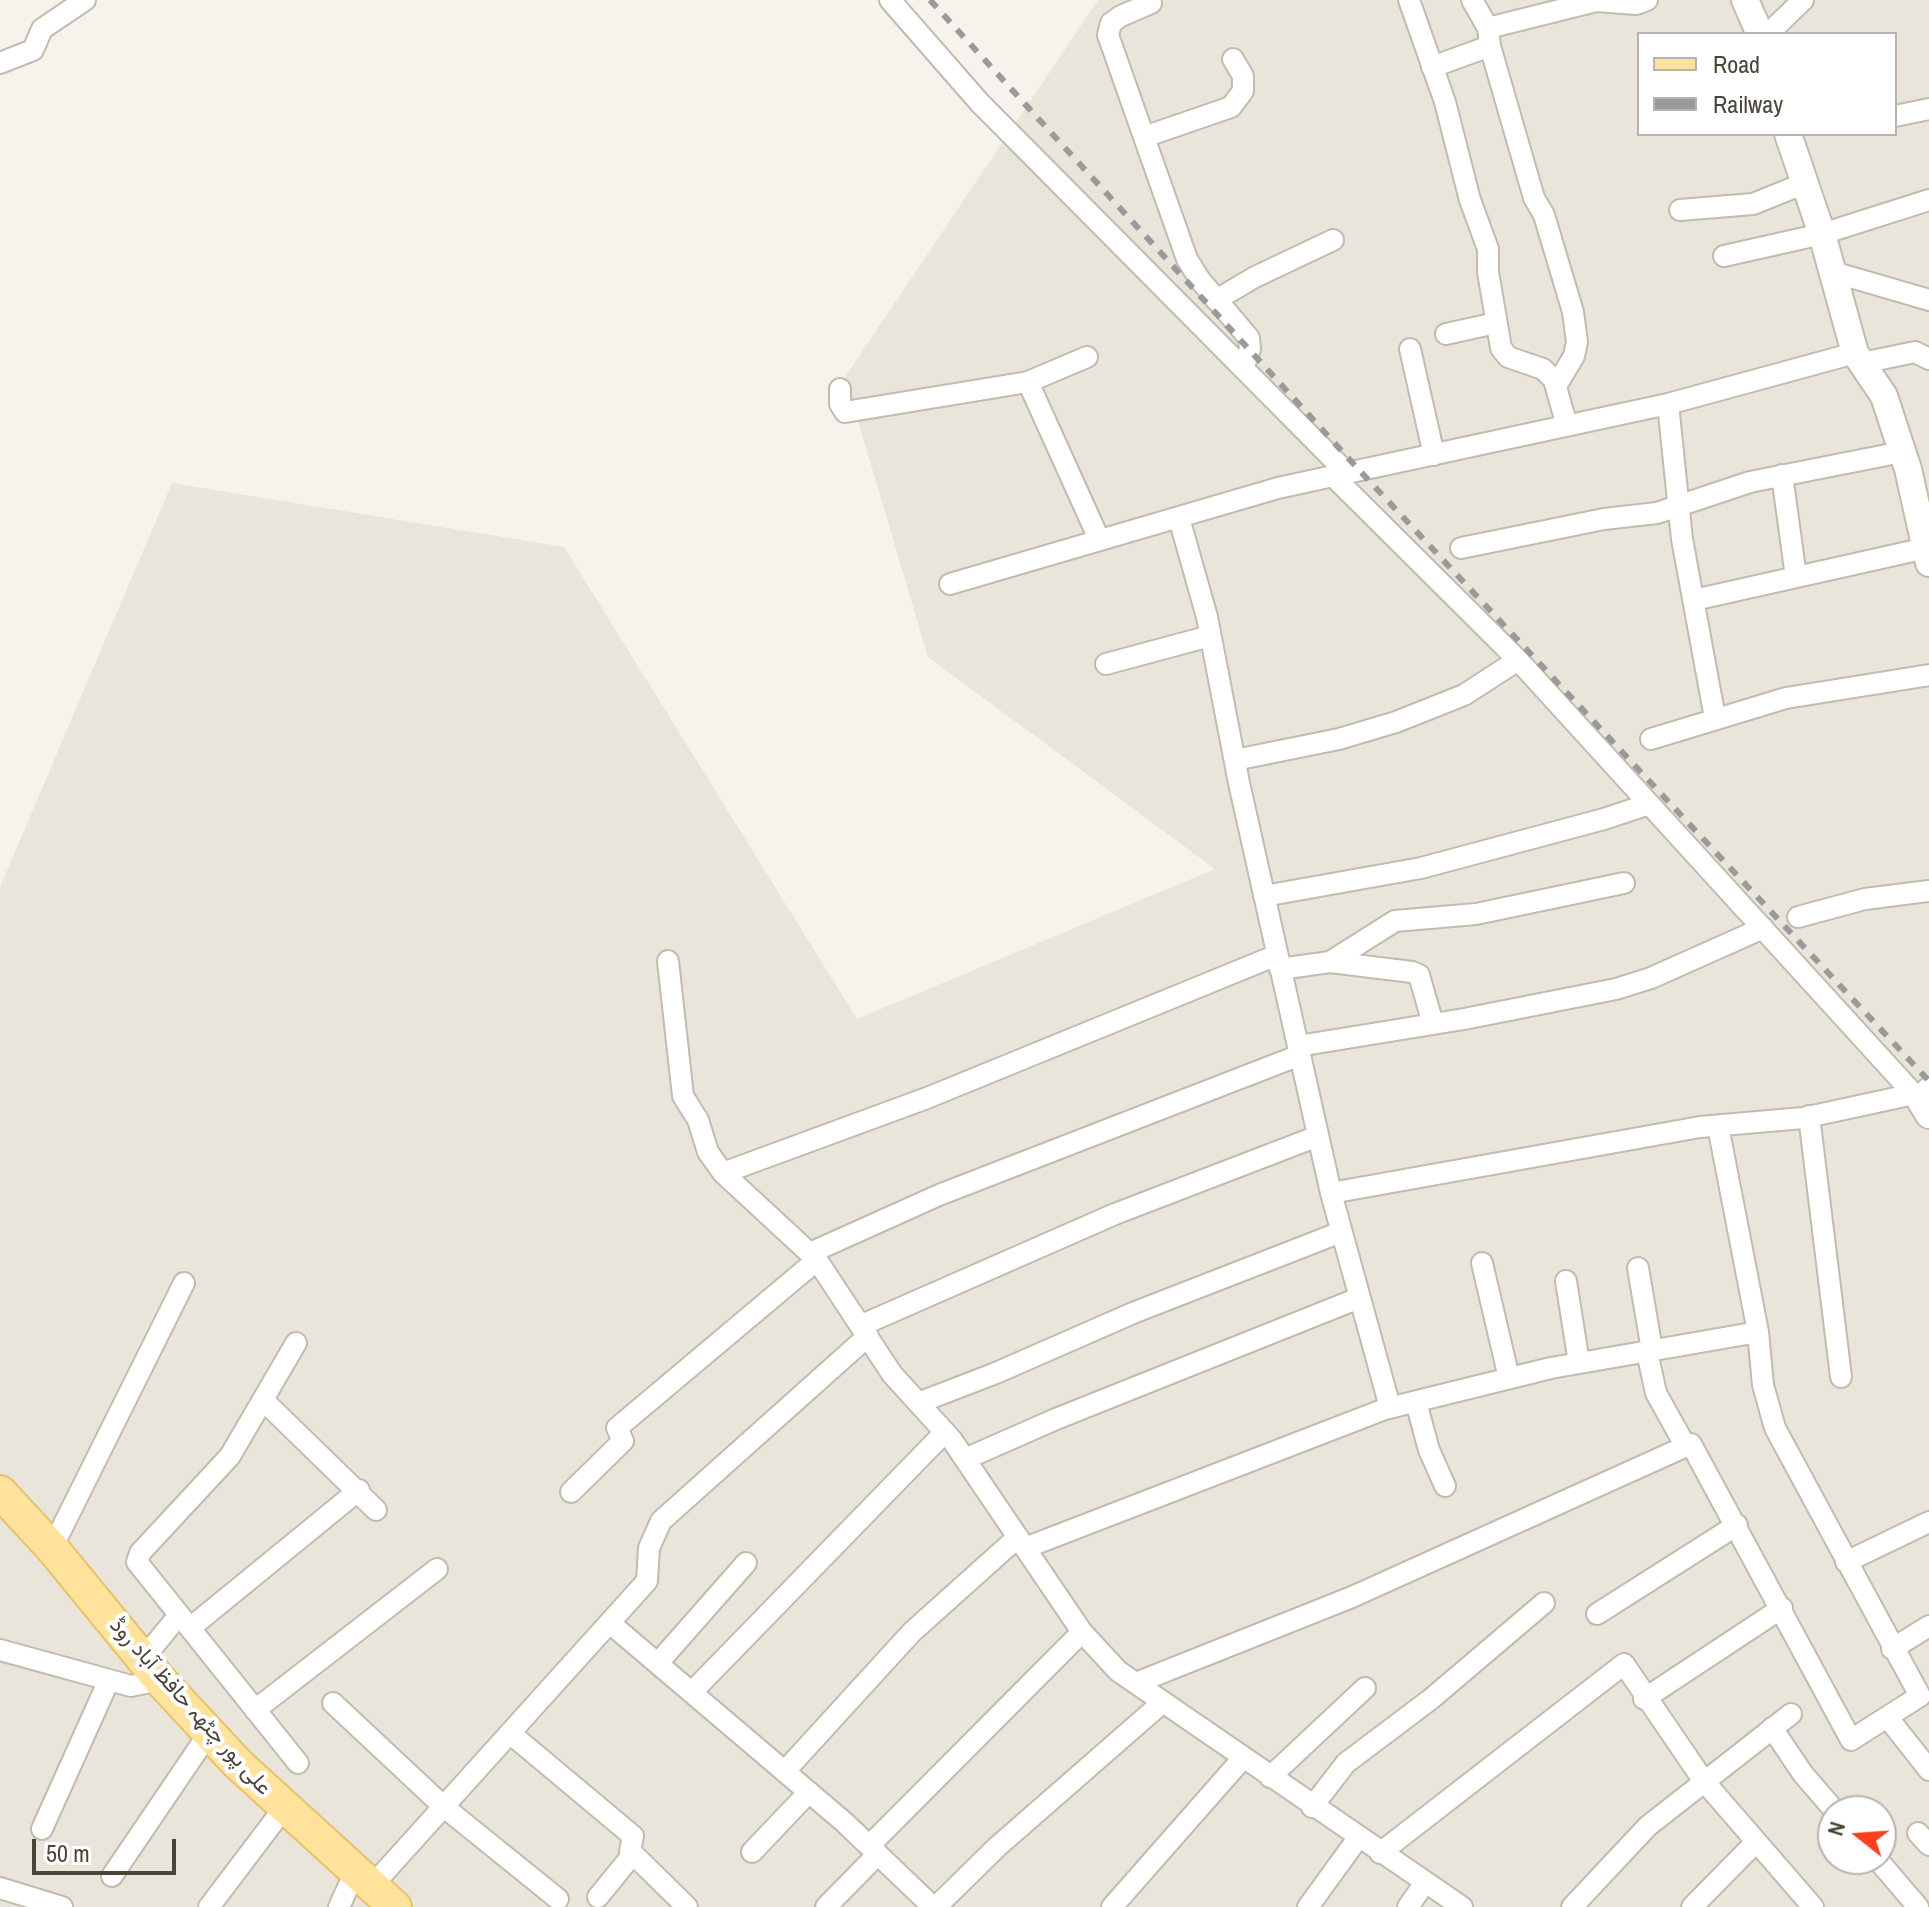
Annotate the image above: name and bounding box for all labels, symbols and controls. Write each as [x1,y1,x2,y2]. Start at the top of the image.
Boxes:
legend [1637,32,1897,136]
text: Road [1713,48,1760,80]
text: Railway [1713,88,1783,120]
street label: علی پور چٹھہ حافظ آباد روڈ [103,1613,277,1801]
north arrow [1817,1795,1897,1875]
text: N [1820,1818,1852,1839]
scale bar [36,1823,180,1873]
text: 50 m [46,1837,90,1869]

